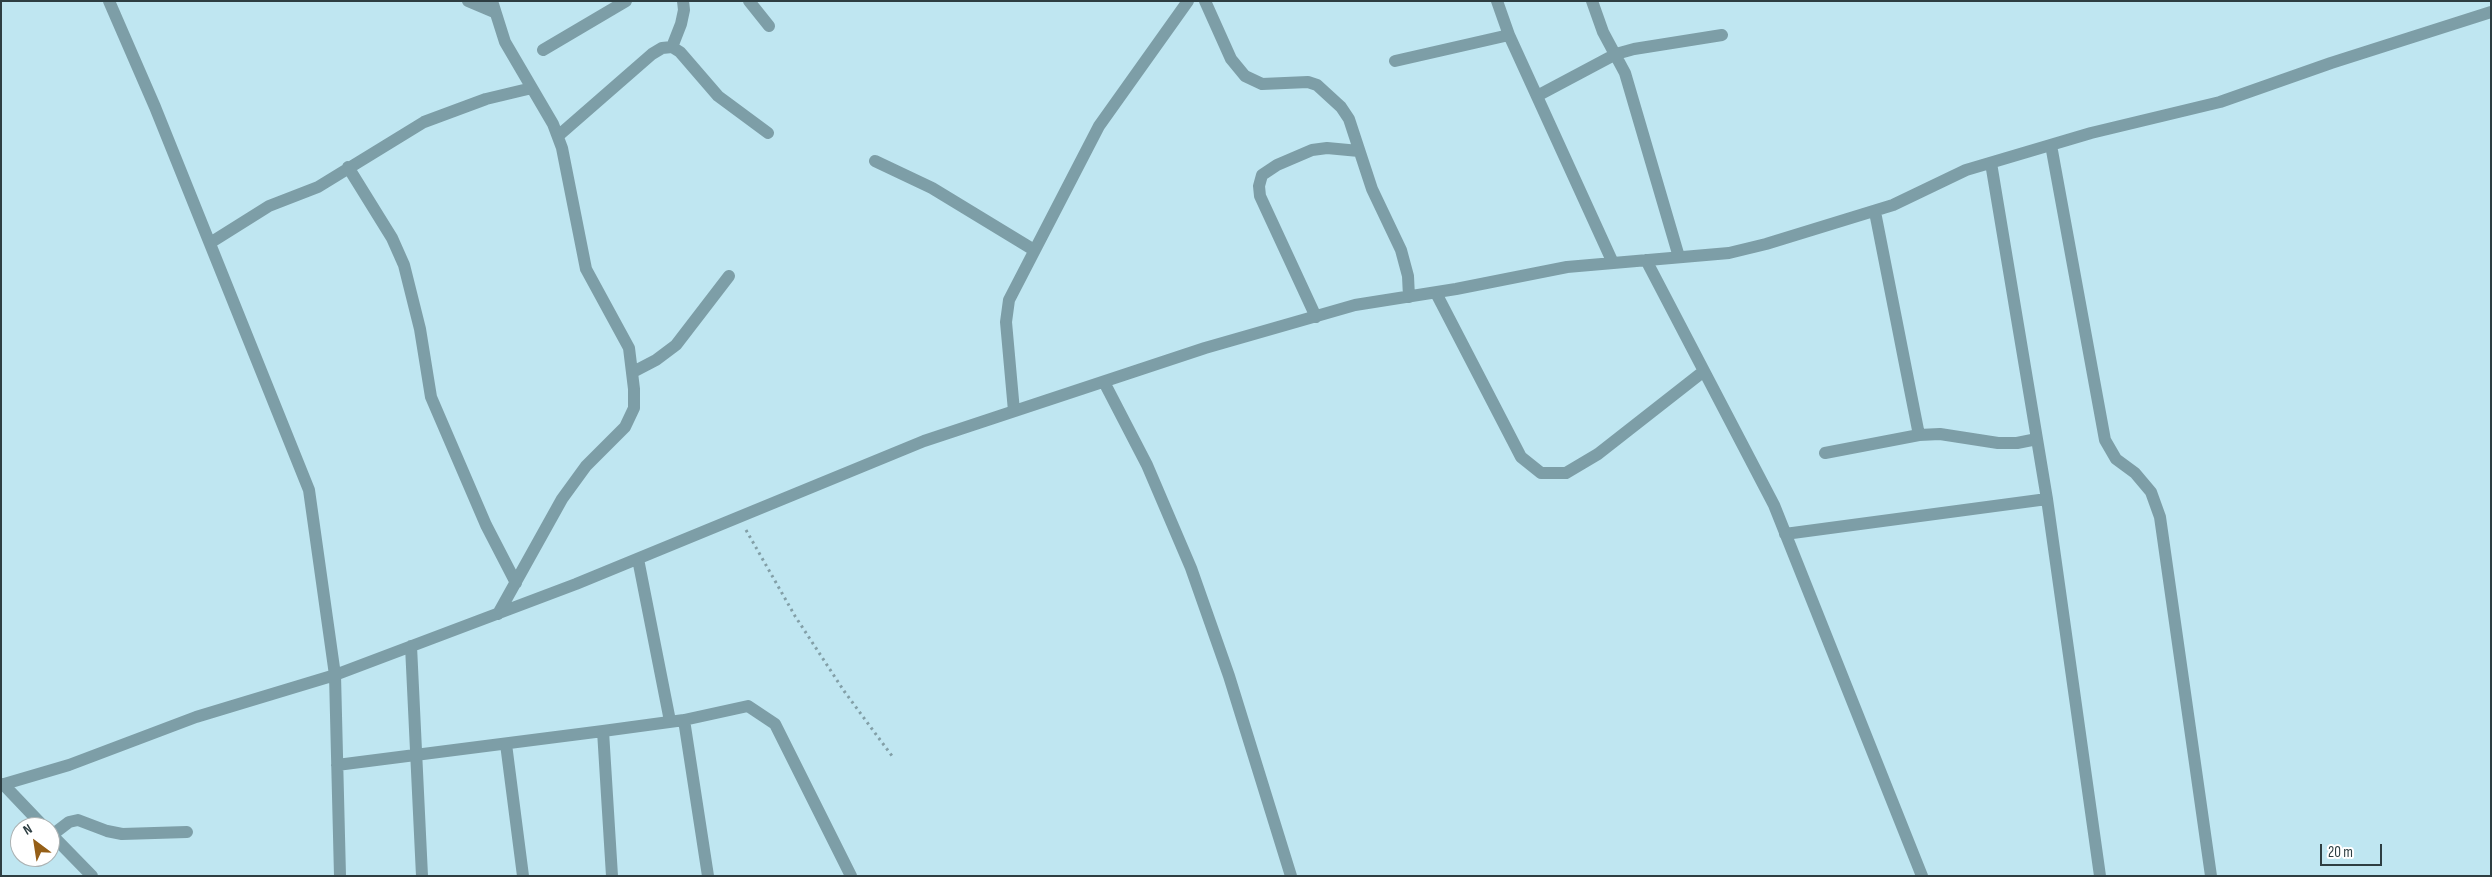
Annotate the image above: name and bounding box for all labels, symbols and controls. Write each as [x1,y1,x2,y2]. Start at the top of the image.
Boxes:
north arrow [10,817,60,867]
text: N [20,820,35,839]
scale bar [2322,834,2384,866]
text: 20 m [2328,843,2353,862]

